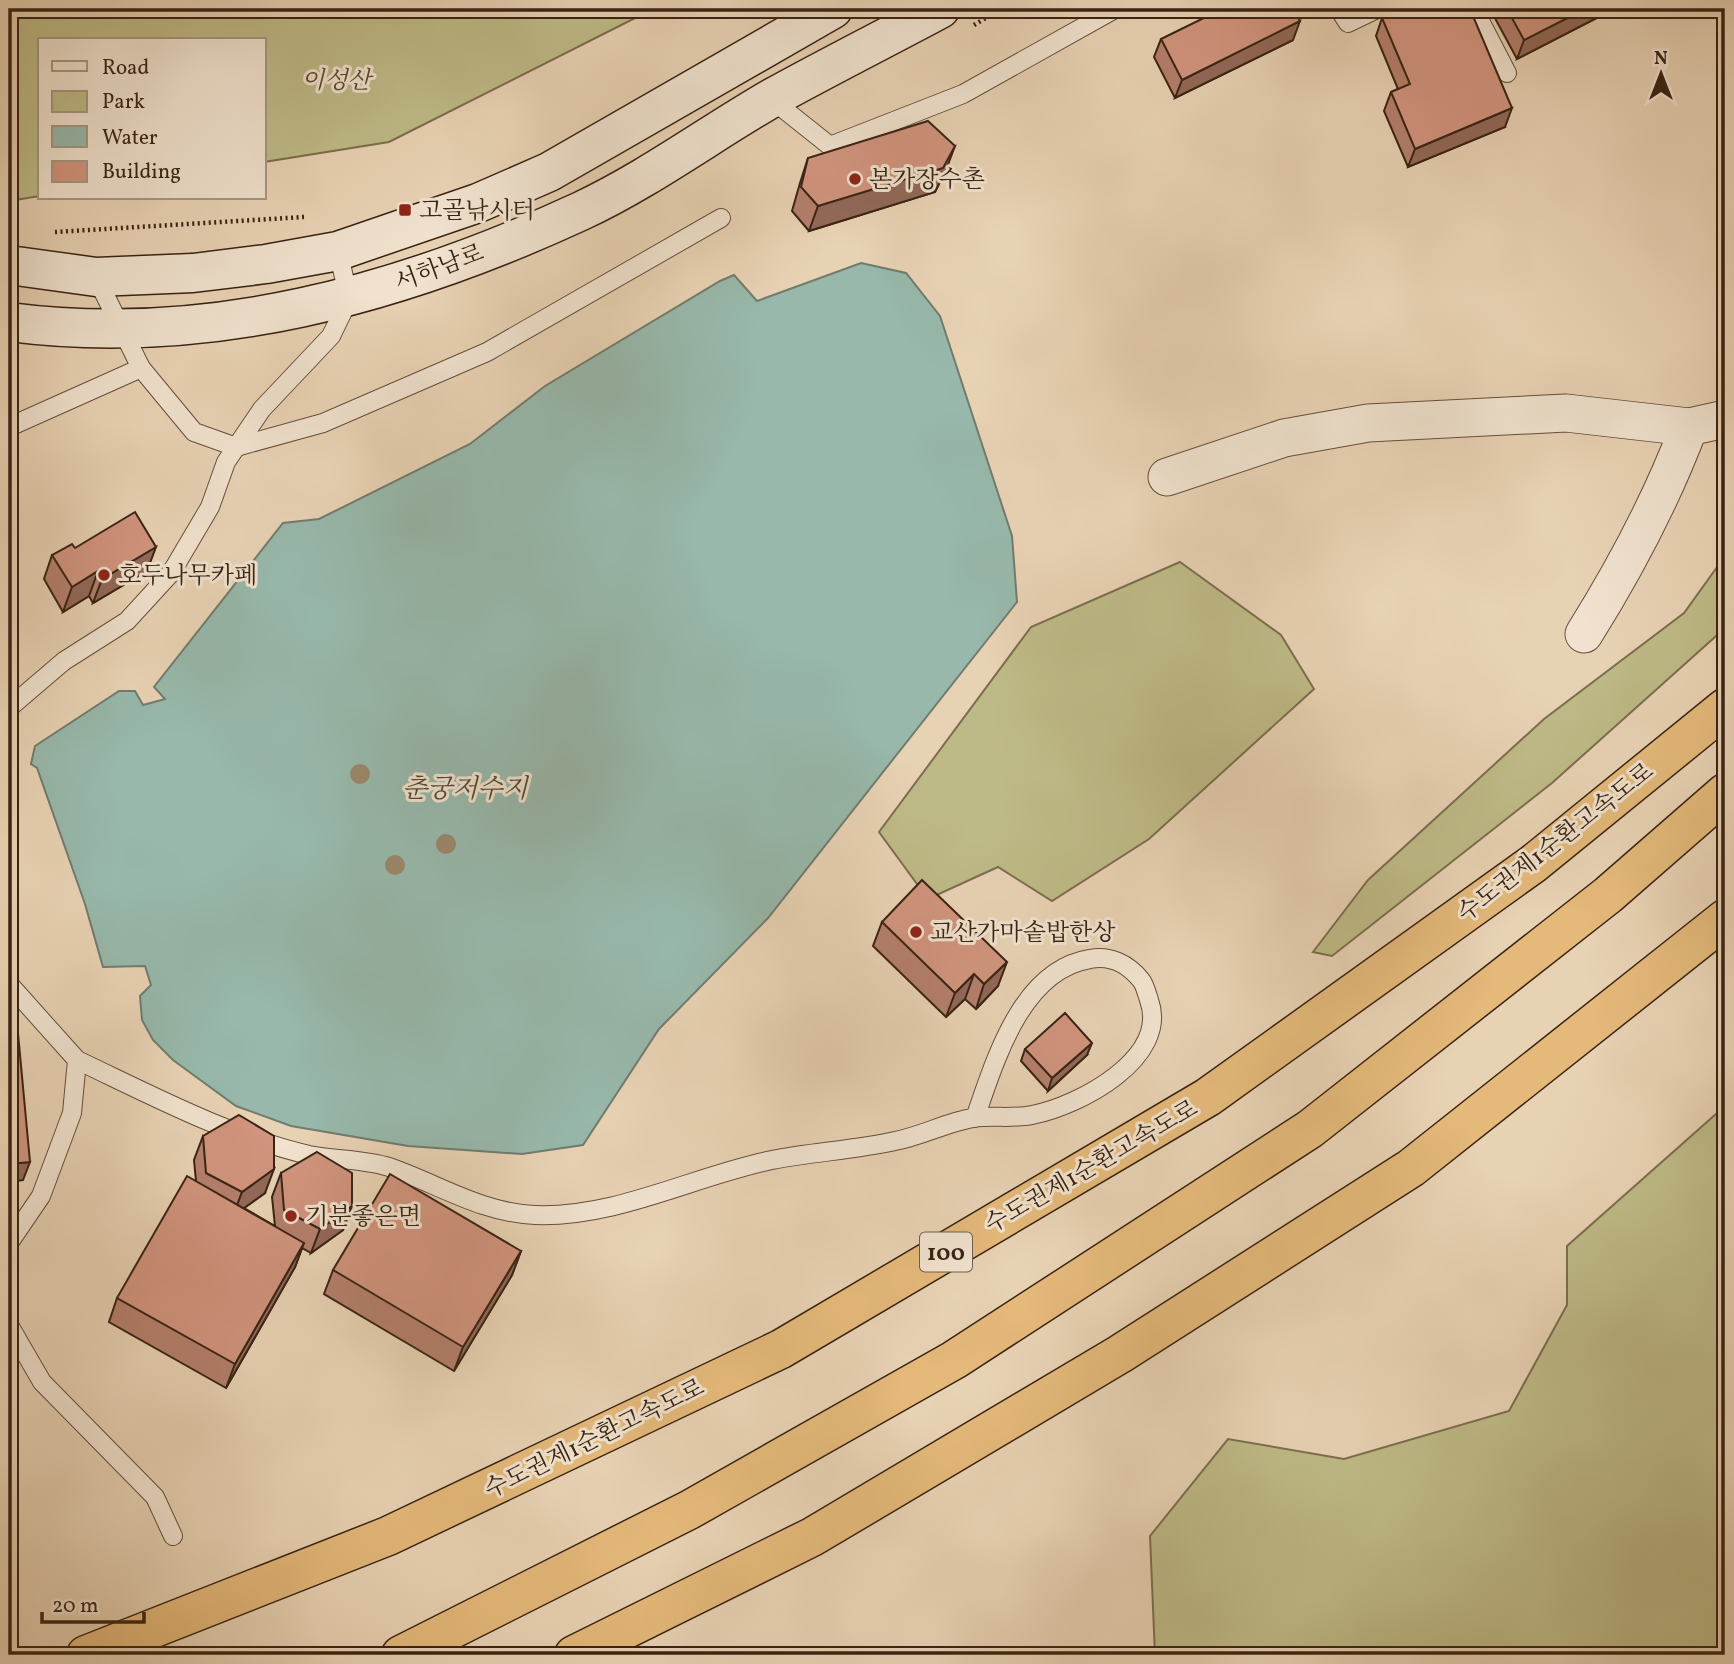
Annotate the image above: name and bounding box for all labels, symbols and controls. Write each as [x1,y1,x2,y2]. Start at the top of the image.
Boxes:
legend [38,38,266,200]
north arrow [1626,38,1696,108]
text: N [1654,46,1668,72]
text: Road [102,54,149,83]
park label: 이성산 [301,65,375,99]
text: Park [102,88,145,117]
text: Water [102,124,158,153]
text: Building [102,158,181,187]
place label: 본가장수촌 [869,164,985,198]
marker: 본가장수촌 [847,171,863,187]
place label: 고골낚시터 [419,195,535,229]
marker: 고골낚시터 [397,202,413,218]
street label: 서하남로 [390,237,489,301]
place label: 호두나무카페 [118,560,257,594]
marker: 호두나무카페 [96,567,112,583]
street label: 수도권제1순환고속도로 [1451,756,1662,931]
water label: 춘궁저수지 [402,772,530,808]
place label: 교산가마솥밥한상 [930,917,1116,951]
marker: 교산가마솥밥한상 [908,924,924,940]
street label: 수도권제1순환고속도로 [979,1093,1205,1243]
place label: 기분좋은면 [305,1201,421,1235]
marker: 기분좋은면 [283,1208,299,1224]
road number: 100 [920,1232,972,1272]
street label: 수도권제1순환고속도로 [479,1372,711,1508]
scale bar [42,1580,144,1624]
text: 20 m [52,1592,98,1621]

